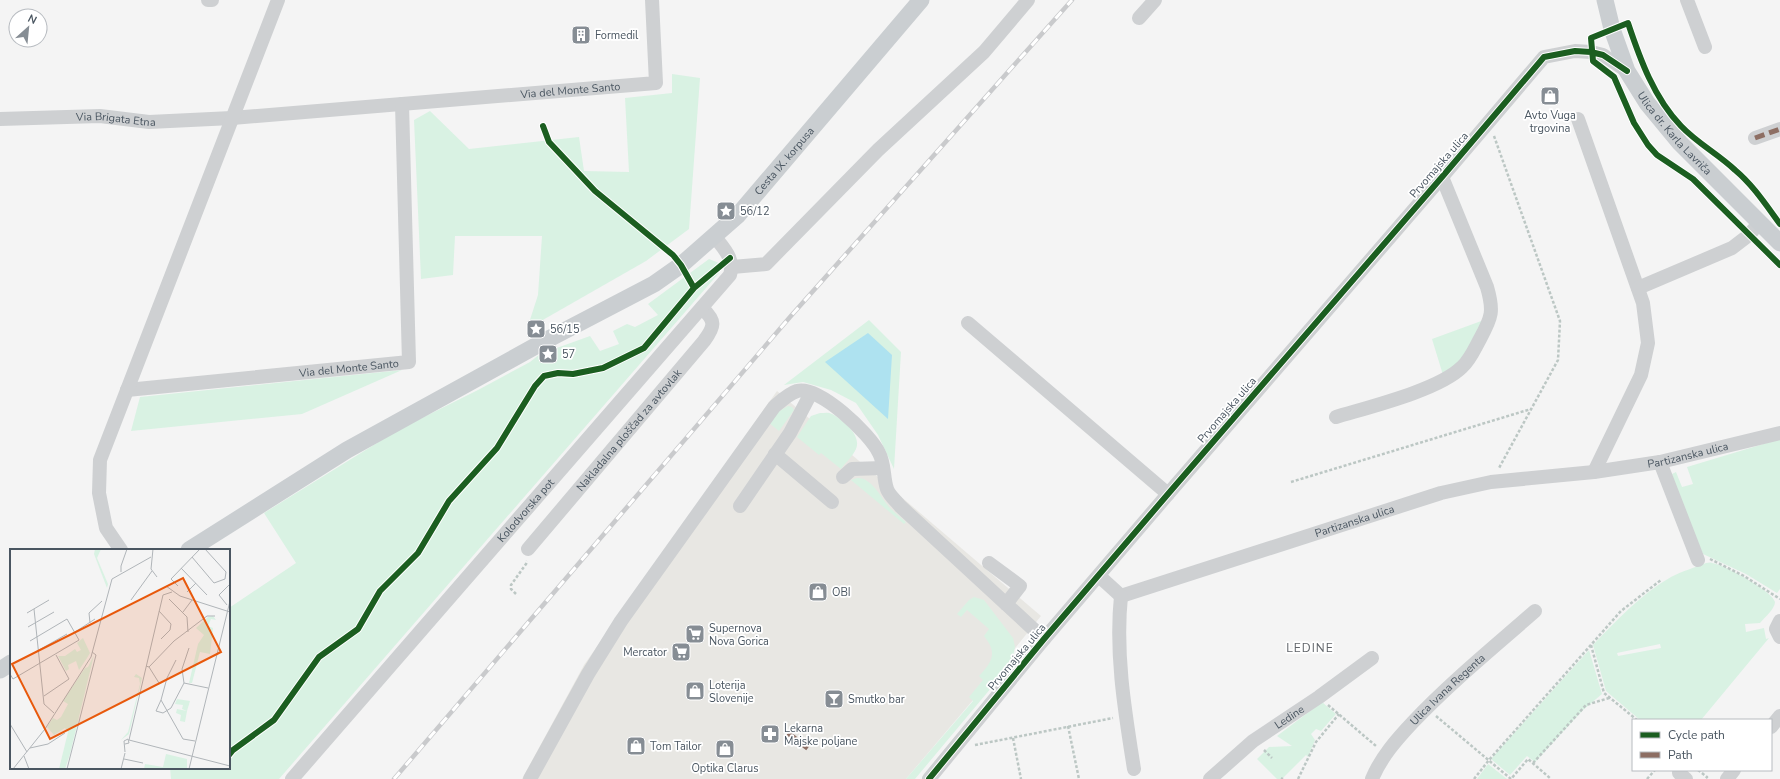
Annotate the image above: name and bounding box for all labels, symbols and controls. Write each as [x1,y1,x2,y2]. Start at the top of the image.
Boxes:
north arrow [8,8,48,48]
text: N [25,11,39,28]
building icon: Formedil [570,24,592,46]
place label: Formedil [595,28,639,43]
street label: Via del Monte Santo [519,78,621,102]
shop icon: Avto Vuga trgovina [1539,85,1561,107]
street label: Ulica dr. Karla Lavriča [1634,88,1715,178]
street label: Via Brigata Etna [75,108,156,130]
place label: Avto Vuga trgovina [1524,108,1576,136]
street label: Cesta IX. korpusa [751,123,818,198]
street label: Prvomajska ulica [1406,129,1472,201]
place icon: 56/12 [715,200,737,222]
place label: 56/12 [740,204,770,219]
place icon: 56/15 [525,318,547,340]
place label: 56/15 [550,322,580,337]
place icon: 57 [537,343,559,365]
place label: 57 [562,347,575,362]
street label: Via del Monte Santo [297,356,400,380]
street label: Nakladalna ploščad za avtovlak [573,365,685,494]
street label: Prvomajska ulica [1194,374,1260,446]
street label: Partizanska ulica [1646,438,1730,471]
street label: Kolodvorska pot [494,475,558,545]
street label: Partizanska ulica [1313,501,1396,541]
inset map [10,549,230,769]
shop icon: OBI [807,581,829,603]
place label: OBI [832,585,851,600]
street label: Prvomajska ulica [985,620,1049,694]
place label: Supernova Nova Gorica [709,621,769,649]
supermarket icon: Supernova Nova Gorica [684,623,706,645]
district label: LEDINE [1286,640,1334,656]
supermarket icon: Mercator [670,641,692,663]
place label: Mercator [623,645,667,660]
street label: Ulica Ivana Regenta [1406,650,1488,728]
place label: Loterija Slovenije [709,678,754,706]
shop icon: Loterija Slovenije [684,680,706,702]
bar icon: Smutko bar [823,688,845,710]
place label: Smutko bar [848,692,905,707]
street label: Ledine [1271,701,1307,732]
legend [1632,719,1772,771]
place label: Lekarna Majske poljane [784,721,858,749]
pharmacy icon: Lekarna Majske poljane [759,723,781,745]
text: Cycle path [1668,727,1725,743]
shop icon: Tom Tailor [625,735,647,757]
shop icon: Optika Clarus [714,738,736,760]
place label: Tom Tailor [650,739,702,754]
text: Path [1668,747,1693,763]
place label: Optika Clarus [691,761,759,776]

